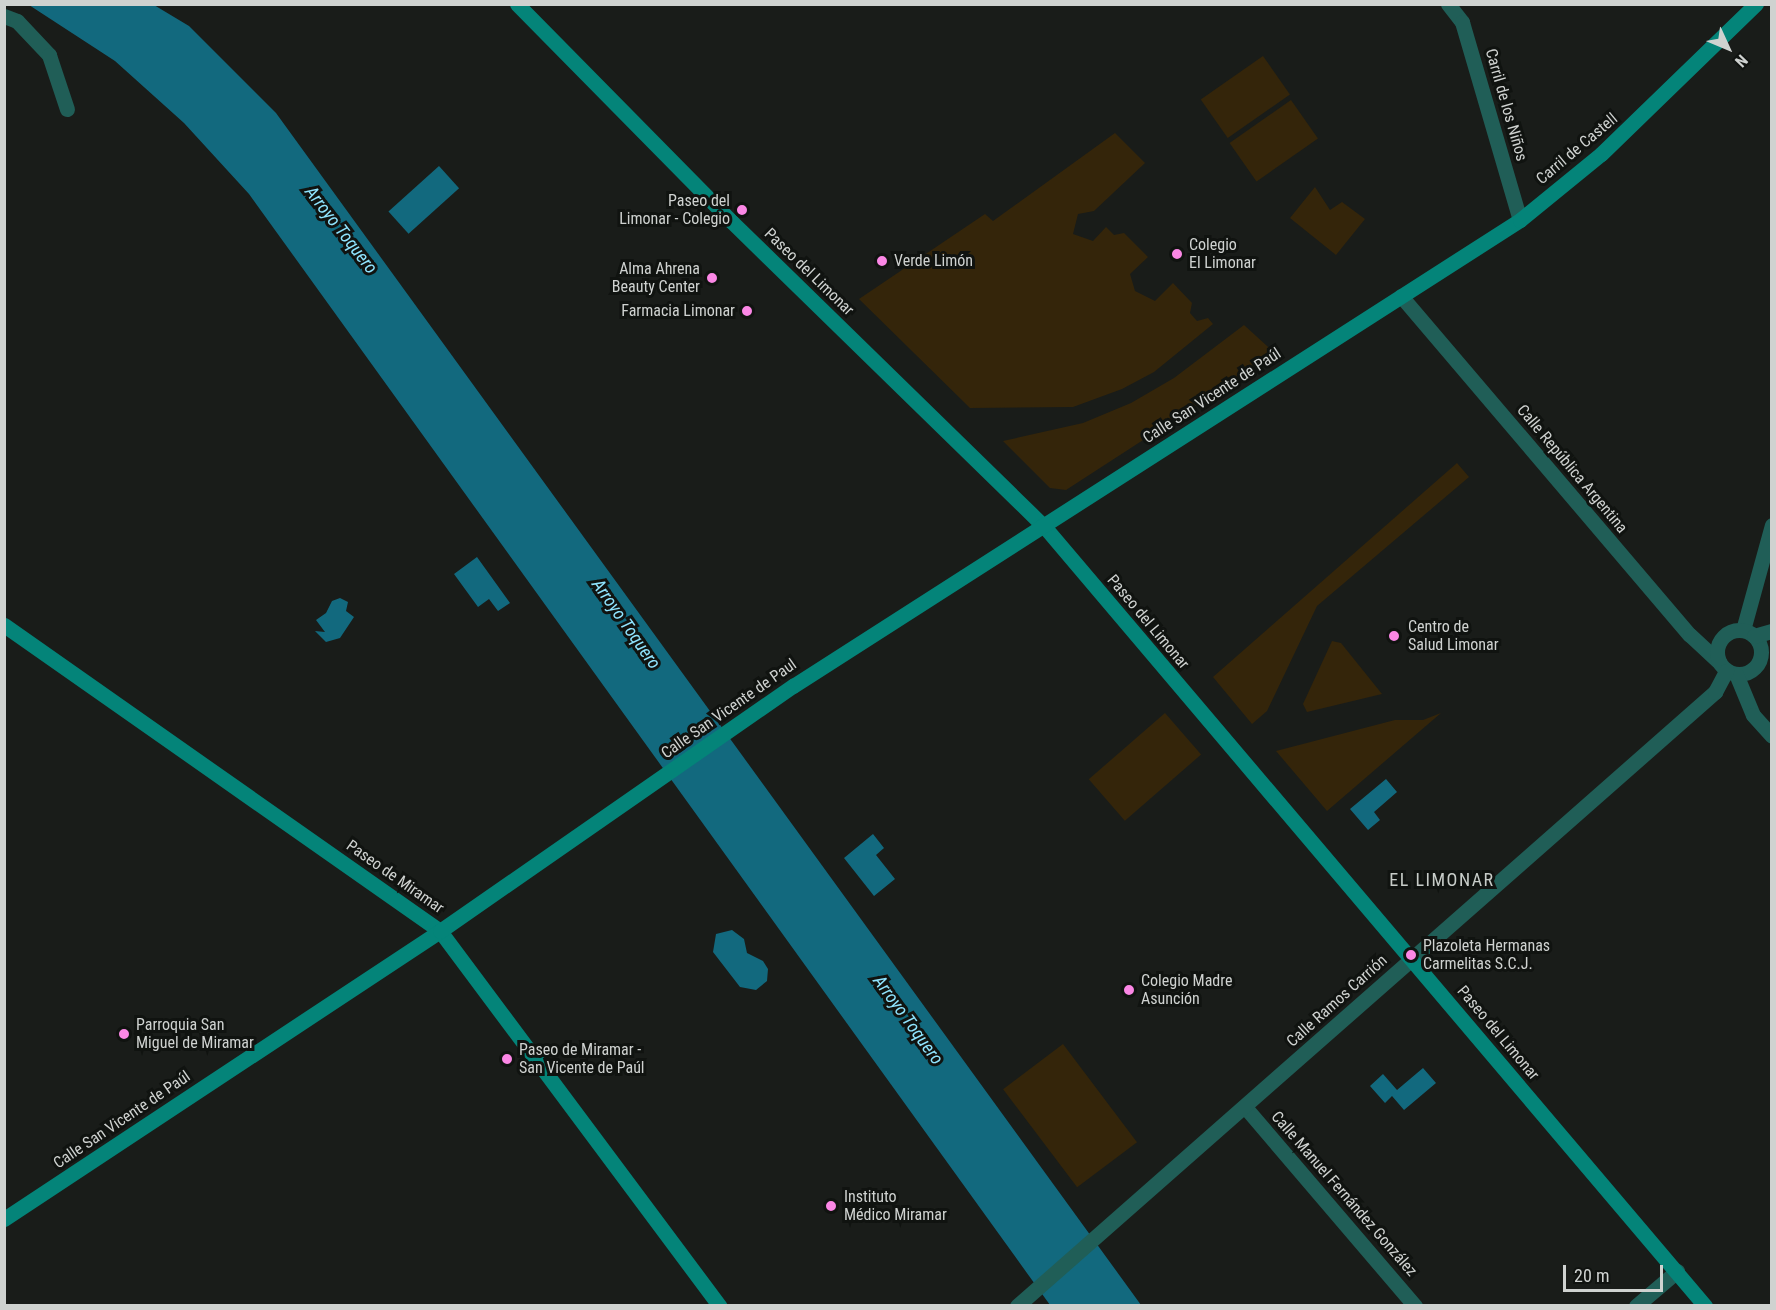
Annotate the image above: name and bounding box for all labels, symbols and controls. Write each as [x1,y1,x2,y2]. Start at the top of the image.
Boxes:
north arrow [1698,18,1758,78]
street label: Carril de los Niños [1481,47,1531,163]
text: N [1731,51,1752,71]
street label: Carril de Castell [1532,109,1622,189]
water label: Arroyo Toquero [300,182,382,278]
place label: Paseo del Limonar - Colegio [619,191,730,229]
marker: Paseo del Limonar - Colegio [735,203,749,217]
street label: Paseo del Limonar [760,224,858,320]
place label: Colegio El Limonar [1189,235,1256,273]
marker: Colegio El Limonar [1170,247,1184,261]
place label: Verde Limón [894,251,973,271]
marker: Verde Limón [875,254,889,268]
place label: Alma Ahrena Beauty Center [612,259,700,297]
marker: Alma Ahrena Beauty Center [705,271,719,285]
place label: Farmacia Limonar [621,301,735,321]
marker: Farmacia Limonar [740,304,754,318]
street label: Calle San Vicente de Paúl [1139,344,1285,448]
street label: Calle República Argentina [1513,401,1631,537]
street label: Paseo del Limonar [1103,571,1193,673]
water label: Arroyo Toquero [587,575,665,673]
place label: Centro de Salud Limonar [1408,617,1499,655]
marker: Centro de Salud Limonar [1385,627,1403,645]
street label: Calle San Vicente de Paul [658,655,800,763]
street label: Paseo de Miramar [343,836,447,918]
district label: EL LIMONAR [1389,869,1495,891]
place label: Plazoleta Hermanas Carmelitas S.C.J. [1423,936,1550,974]
marker: Plazoleta Hermanas Carmelitas S.C.J. [1404,948,1418,962]
street label: Calle Ramos Carrión [1283,951,1391,1051]
water label: Arroyo Toquero [868,971,948,1069]
place label: Colegio Madre Asunción [1141,971,1232,1009]
street label: Paseo del Limonar [1453,982,1543,1084]
marker: Colegio Madre Asunción [1122,983,1136,997]
place label: Parroquia San Miguel de Miramar [136,1015,254,1053]
marker: Parroquia San Miguel de Miramar [117,1027,131,1041]
place label: Paseo de Miramar - San Vicente de Paúl [519,1040,645,1078]
marker: Paseo de Miramar - San Vicente de Paúl [500,1052,514,1066]
street label: Calle San Vicente de Paúl [50,1067,194,1173]
street label: Calle Manuel Fernández González [1267,1107,1421,1281]
place label: Instituto Médico Miramar [844,1187,947,1225]
marker: Instituto Médico Miramar [822,1197,840,1215]
scale bar [1566,1253,1666,1291]
text: 20 m [1574,1265,1609,1286]

